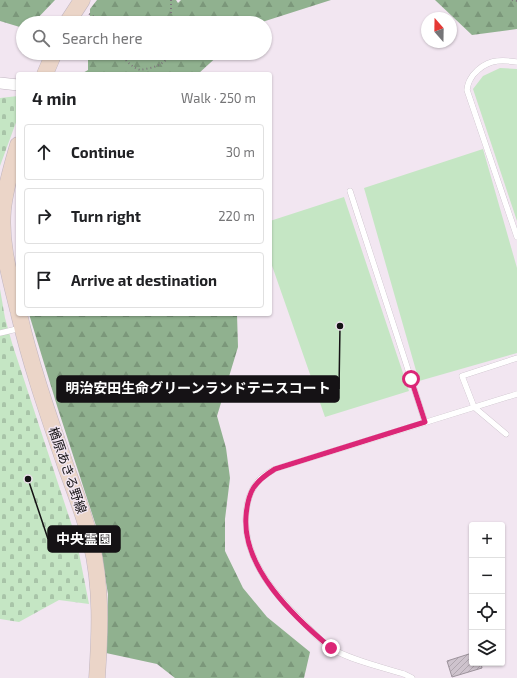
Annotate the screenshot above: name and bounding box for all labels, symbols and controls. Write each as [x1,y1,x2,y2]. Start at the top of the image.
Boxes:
north arrow [421,12,457,48]
search box [16,16,272,60]
icon: search [30,27,52,49]
text: Search here [62,29,143,47]
text: 4 min [32,88,76,108]
text: Walk · 250 m [181,90,256,106]
icon: ahead [33,141,55,163]
text: Continue [71,143,134,161]
text: 30 m [226,144,255,160]
icon: right [33,205,55,227]
text: Turn right [71,207,141,225]
text: 220 m [218,208,255,224]
icon: arrive [33,269,55,291]
text: Arrive at destination [71,271,217,289]
route start [402,370,420,388]
callout: 明治安田生命グリーンランドテニスコート [57,376,339,402]
text: 明治安田生命グリーンランドテニスコート [65,379,331,396]
street label: 楢原あきる野線 [46,424,90,516]
map controls [469,522,505,666]
button: + [469,522,505,558]
callout: 中央霊園 [48,526,120,552]
text: 中央霊園 [56,530,112,547]
button: − [469,558,505,594]
button: locate [469,594,505,630]
button: layers [469,630,505,666]
route end [322,639,340,657]

